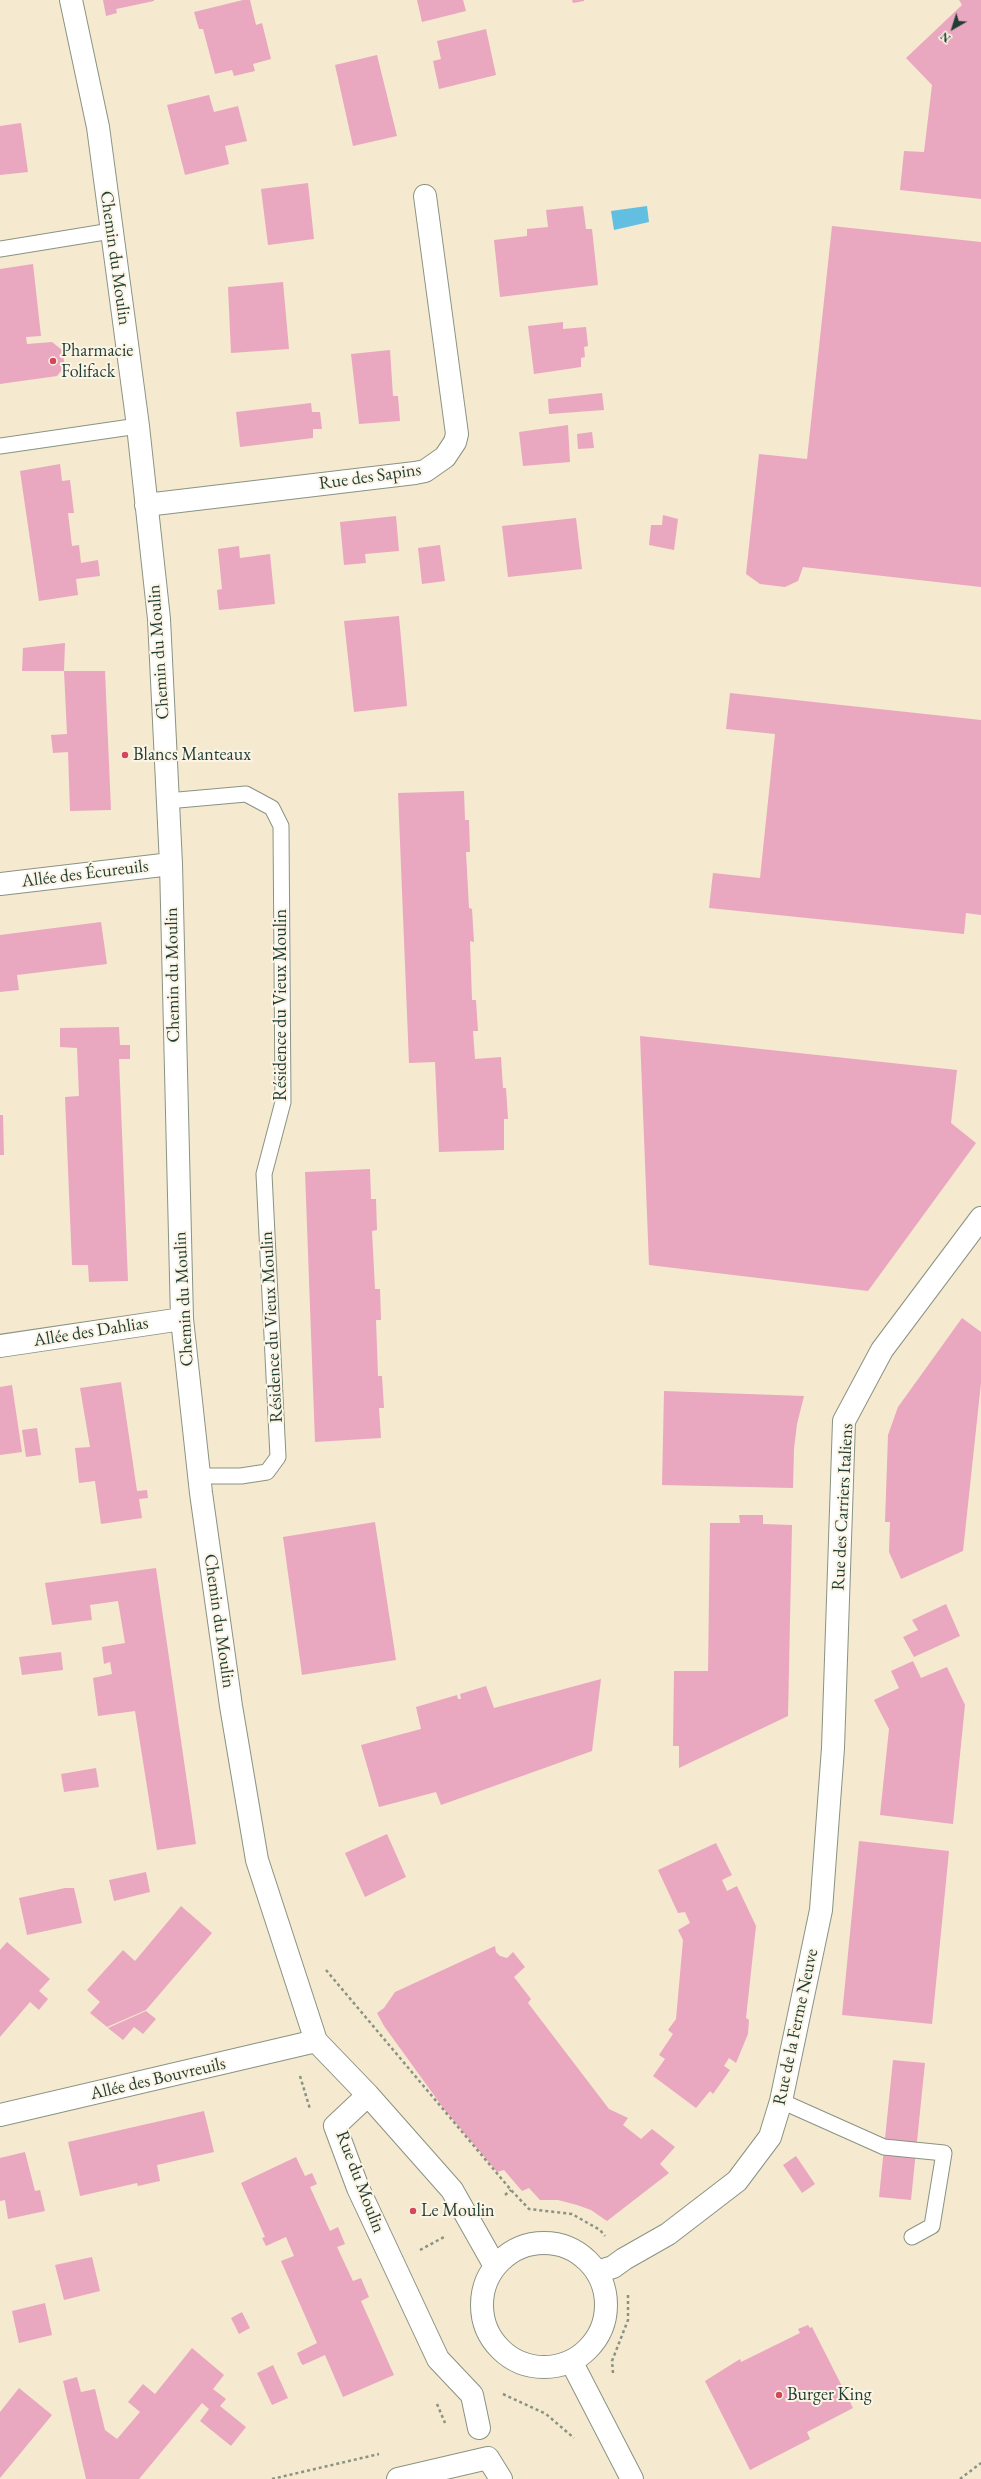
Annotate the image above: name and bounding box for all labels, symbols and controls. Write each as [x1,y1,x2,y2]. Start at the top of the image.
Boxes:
north arrow [933,8,973,48]
text: N [938,29,953,46]
street label: Chemin du Moulin [95,190,135,326]
place label: Pharmacie Folifack [61,340,133,382]
marker: Pharmacie Folifack [48,356,58,366]
street label: Rue des Sapins [317,459,423,495]
street label: Chemin du Moulin [144,584,174,720]
place label: Blancs Manteaux [133,744,251,766]
marker: Blancs Manteaux [120,750,130,760]
street label: Allée des Écureuils [20,856,150,892]
street label: Chemin du Moulin [161,907,185,1043]
street label: Résidence du Vieux Moulin [270,909,292,1101]
street label: Chemin du Moulin [170,1231,198,1367]
street label: Résidence du Vieux Moulin [256,1231,288,1423]
street label: Allée des Dahlias [32,1312,150,1352]
street label: Rue des Carriers Italiens [828,1423,858,1591]
street label: Chemin du Moulin [199,1553,239,1689]
street label: Rue de la Ferme Neuve [769,1947,823,2107]
street label: Allée des Bouvreuils [88,2053,228,2105]
street label: Rue du Moulin [331,2128,389,2236]
place label: Le Moulin [421,2200,495,2222]
marker: Le Moulin [408,2206,418,2216]
place label: Burger King [787,2384,872,2406]
marker: Burger King [774,2390,784,2400]

